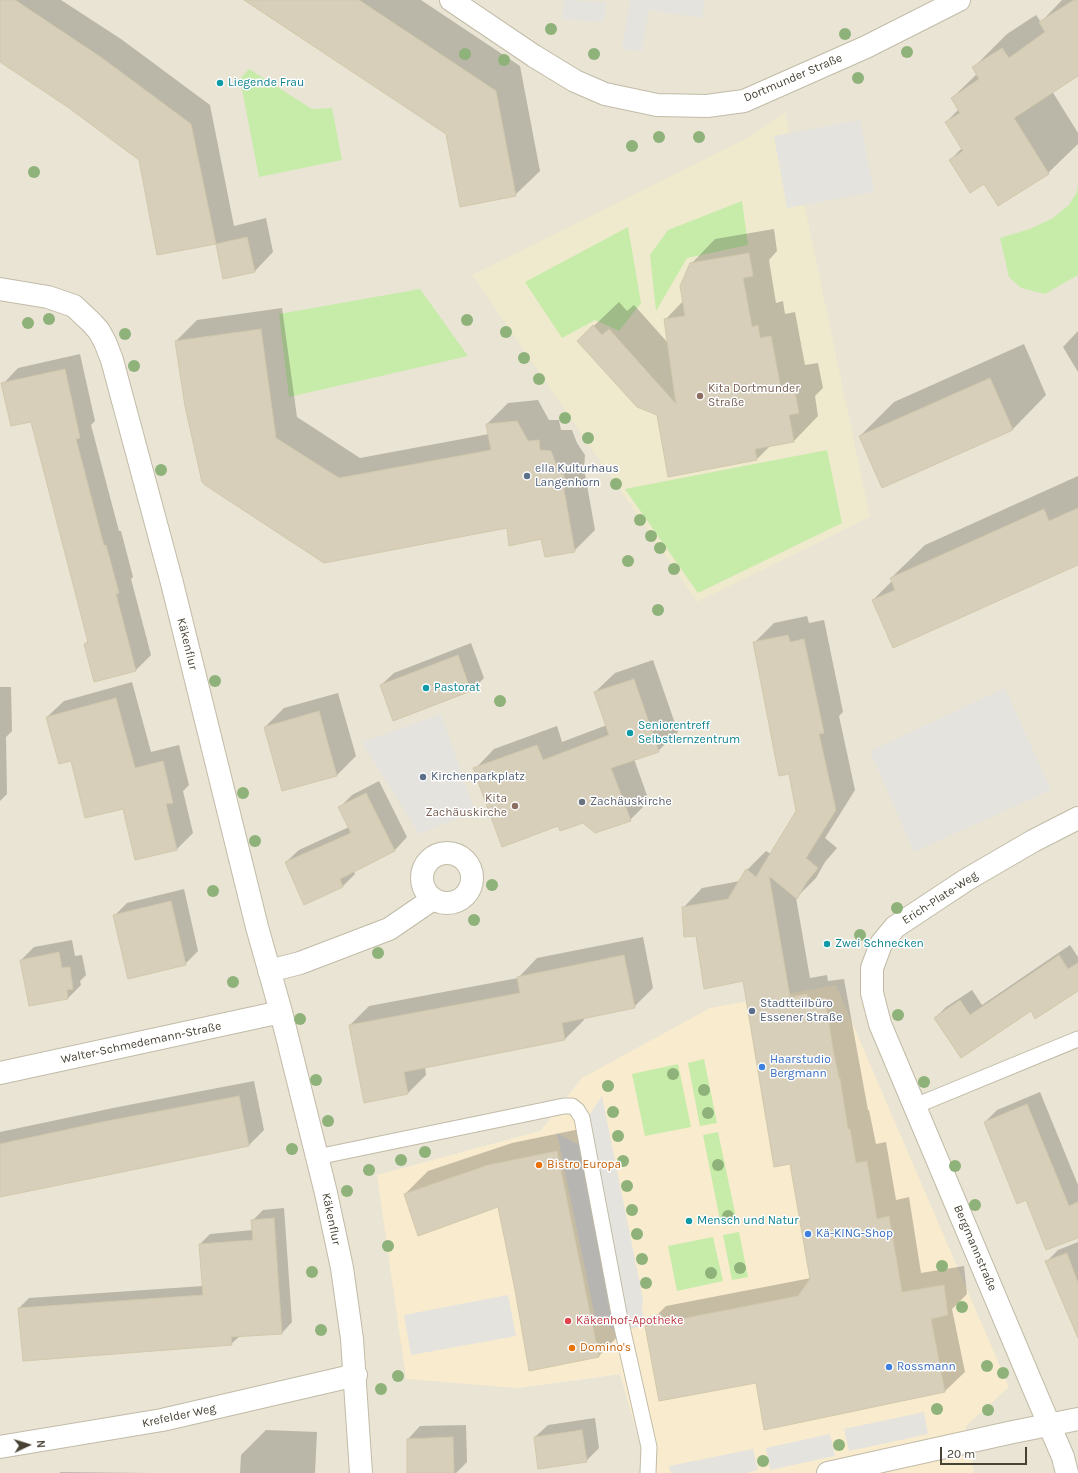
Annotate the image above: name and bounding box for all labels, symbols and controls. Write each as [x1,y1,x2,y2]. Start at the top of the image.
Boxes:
street label: Dortmunder Straße [742,51,844,105]
place label: Liegende Frau [228,76,304,90]
marker: Liegende Frau [215,78,225,88]
place label: Kita Dortmunder Straße [708,382,800,410]
marker: Kita Dortmunder Straße [695,391,705,401]
place label: ella Kulturhaus Langenhorn [535,462,619,490]
marker: ella Kulturhaus Langenhorn [522,471,532,481]
street label: Käkenflur [174,616,200,672]
place label: Pastorat [434,681,480,695]
marker: Pastorat [421,683,431,693]
place label: Seniorentreff Selbstlernzentrum [638,719,740,747]
marker: Seniorentreff Selbstlernzentrum [625,728,635,738]
place label: Kirchenparkplatz [431,770,525,784]
marker: Kirchenparkplatz [418,772,428,782]
place label: Kita Zachäuskirche [425,792,507,820]
place label: Zachäuskirche [590,795,672,809]
marker: Zachäuskirche [577,797,587,807]
marker: Kita Zachäuskirche [510,801,520,811]
street label: Erich-Plate-Weg [900,868,980,928]
place label: Zwei Schnecken [835,937,924,951]
marker: Zwei Schnecken [822,939,832,949]
place label: Stadtteilbüro Essener Straße [760,997,842,1025]
marker: Stadtteilbüro Essener Straße [747,1006,757,1016]
street label: Walter-Schmedemann-Straße [60,1019,222,1067]
place label: Haarstudio Bergmann [770,1053,831,1081]
marker: Haarstudio Bergmann [757,1062,767,1072]
place label: Bistro Europa [547,1158,621,1172]
marker: Bistro Europa [534,1160,544,1170]
street label: Käkenflur [318,1192,344,1246]
street label: Bergmannstraße [950,1203,1000,1293]
place label: Mensch und Natur [697,1214,799,1228]
marker: Mensch und Natur [684,1216,694,1226]
place label: Kä-KING-Shop [816,1227,893,1241]
marker: Kä-KING-Shop [803,1229,813,1239]
place label: Käkenhof-Apotheke [576,1314,683,1328]
marker: Käkenhof-Apotheke [563,1316,573,1326]
place label: Domino's [580,1341,631,1355]
marker: Domino's [567,1343,577,1353]
place label: Rossmann [897,1360,956,1374]
marker: Rossmann [884,1362,894,1372]
street label: Krefelder Weg [141,1401,217,1431]
north arrow [8,1425,48,1465]
scale bar [942,1439,1029,1465]
text: N [34,1440,47,1449]
text: 20 m [947,1447,975,1461]

